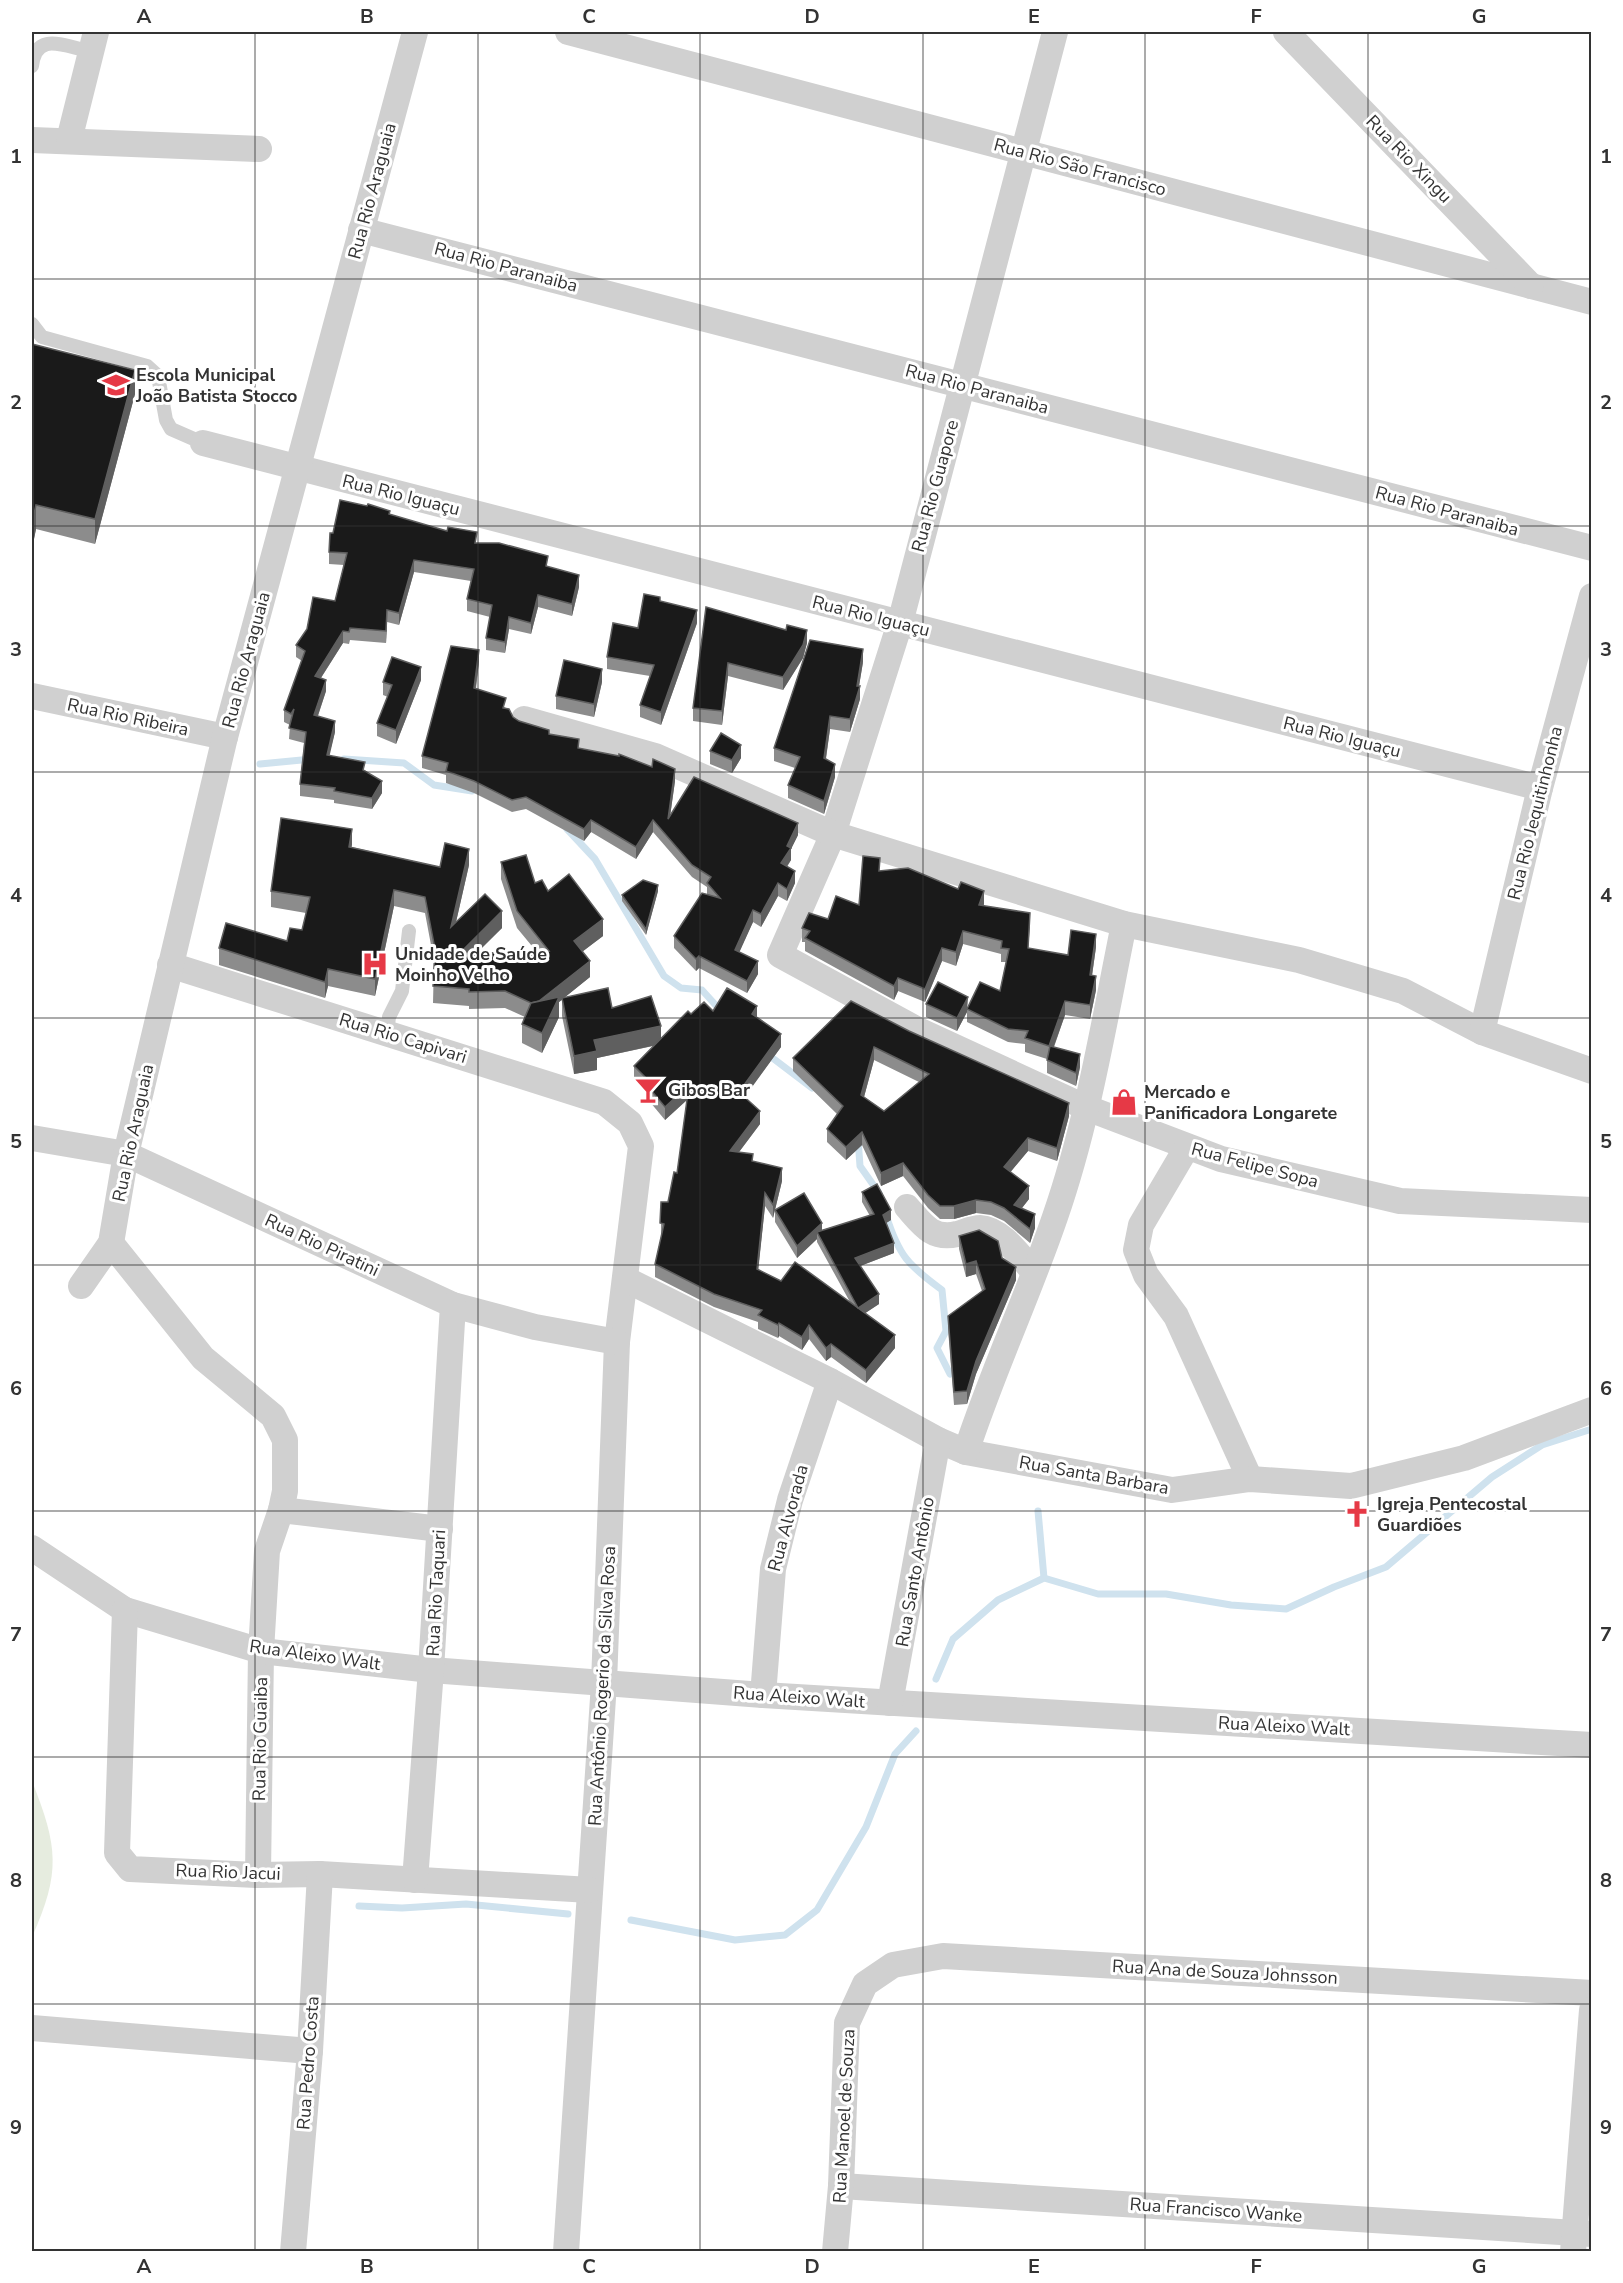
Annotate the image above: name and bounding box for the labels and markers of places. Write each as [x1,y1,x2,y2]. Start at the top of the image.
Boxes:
place label: Escola Municipal João Batista Stocco [135,363,297,408]
school or university icon: Escola Municipal João Batista Stocco [101,370,131,400]
place label: Unidade de Saúde Moinho Velho [395,942,547,987]
hospital icon: Unidade de Saúde Moinho Velho [360,949,390,979]
bar icon: Gibos Bar [633,1075,663,1105]
place label: Gibos Bar [668,1078,750,1102]
place label: Mercado e Panificadora Longarete [1144,1080,1338,1125]
shop icon: Mercado e Panificadora Longarete [1109,1087,1139,1117]
place label: Igreja Pentecostal Guardiões [1377,1492,1527,1537]
church icon: Igreja Pentecostal Guardiões [1342,1499,1372,1529]

